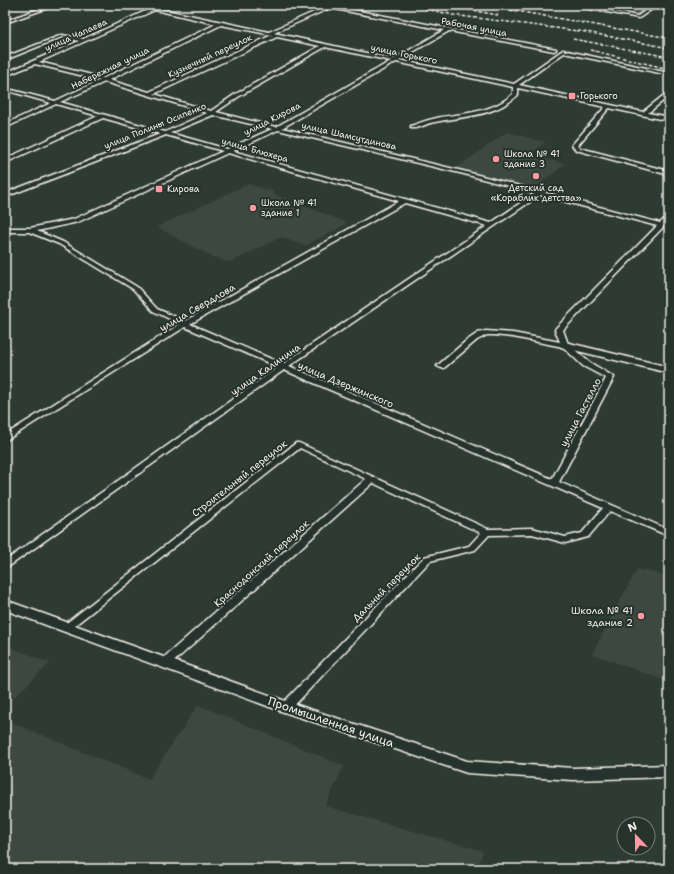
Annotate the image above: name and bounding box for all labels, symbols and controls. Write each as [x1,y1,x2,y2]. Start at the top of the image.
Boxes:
street label: Рабочая улица [440,15,508,39]
street label: улица Чапаева [43,16,110,54]
street label: Кузнечный переулок [166,31,254,81]
street label: улица Горького [370,41,438,67]
street label: Набережная улица [69,44,151,92]
place label: Горького [580,90,618,102]
marker: Горького [567,91,577,101]
street label: улица Кирова [241,99,303,139]
street label: улица Полины Осипенко [102,100,208,152]
street label: улица Шамсутдинова [300,119,398,153]
street label: улица Блюхера [220,135,290,165]
place label: Школа № 41 здание 3 [504,148,560,170]
marker: Школа № 41 здание 3 [491,154,501,164]
marker: Детский сад «Кораблик детства» [531,171,541,181]
place label: Детский сад «Кораблик детства» [491,182,582,204]
place label: Кирова [167,183,200,195]
marker: Кирова [154,184,164,194]
place label: Школа № 41 здание 1 [261,197,317,219]
marker: Школа № 41 здание 1 [248,203,258,213]
street label: улица Свердлова [157,280,238,334]
street label: улица Калинина [228,340,303,398]
street label: улица Дзержинского [296,358,396,411]
street label: улица Гастелло [557,376,604,449]
street label: Строительный переулок [189,437,290,520]
street label: Краснодонский переулок [211,517,312,610]
street label: Дальний переулок [349,550,424,624]
place label: Школа № 41 здание 2 [571,604,633,629]
marker: Школа № 41 здание 2 [636,611,646,621]
street label: Промышленная улица [266,693,397,751]
north arrow [616,816,656,856]
text: N [626,818,640,836]

